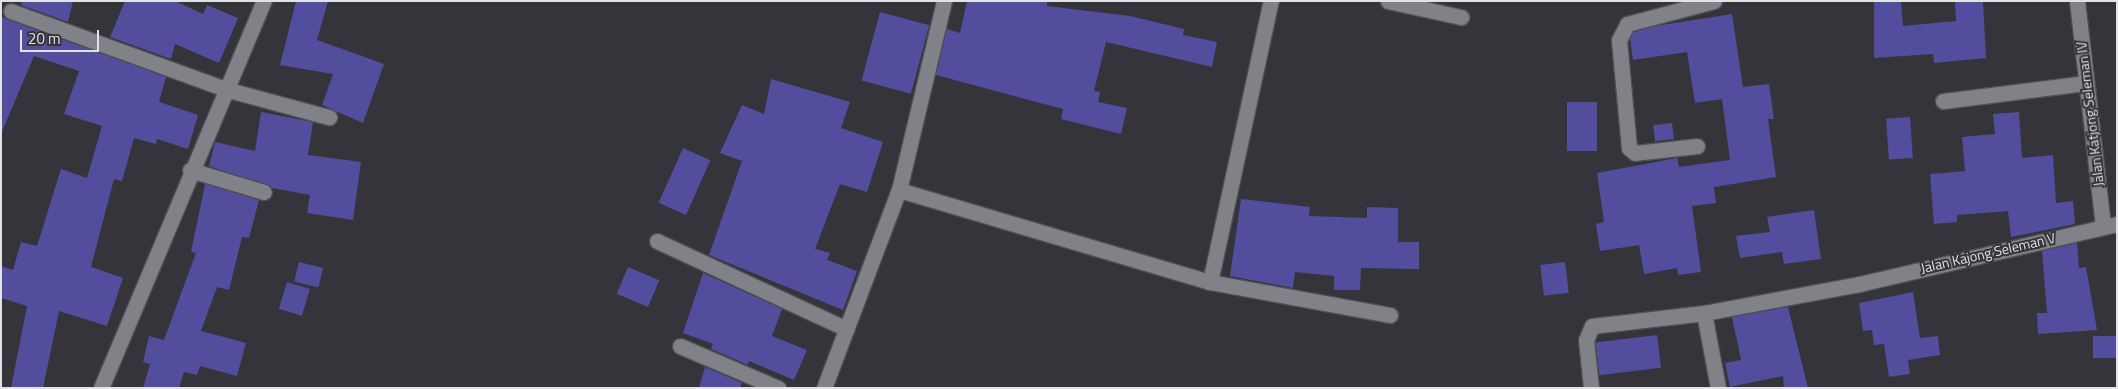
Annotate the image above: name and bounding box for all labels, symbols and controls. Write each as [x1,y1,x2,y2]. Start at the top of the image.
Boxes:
scale bar [22,20,101,52]
text: 20 m [28,27,61,50]
street label: Jalan Katjong Seleman IV [2073,41,2107,187]
street label: Jalan Kajong Seleman V [1919,229,2057,277]

